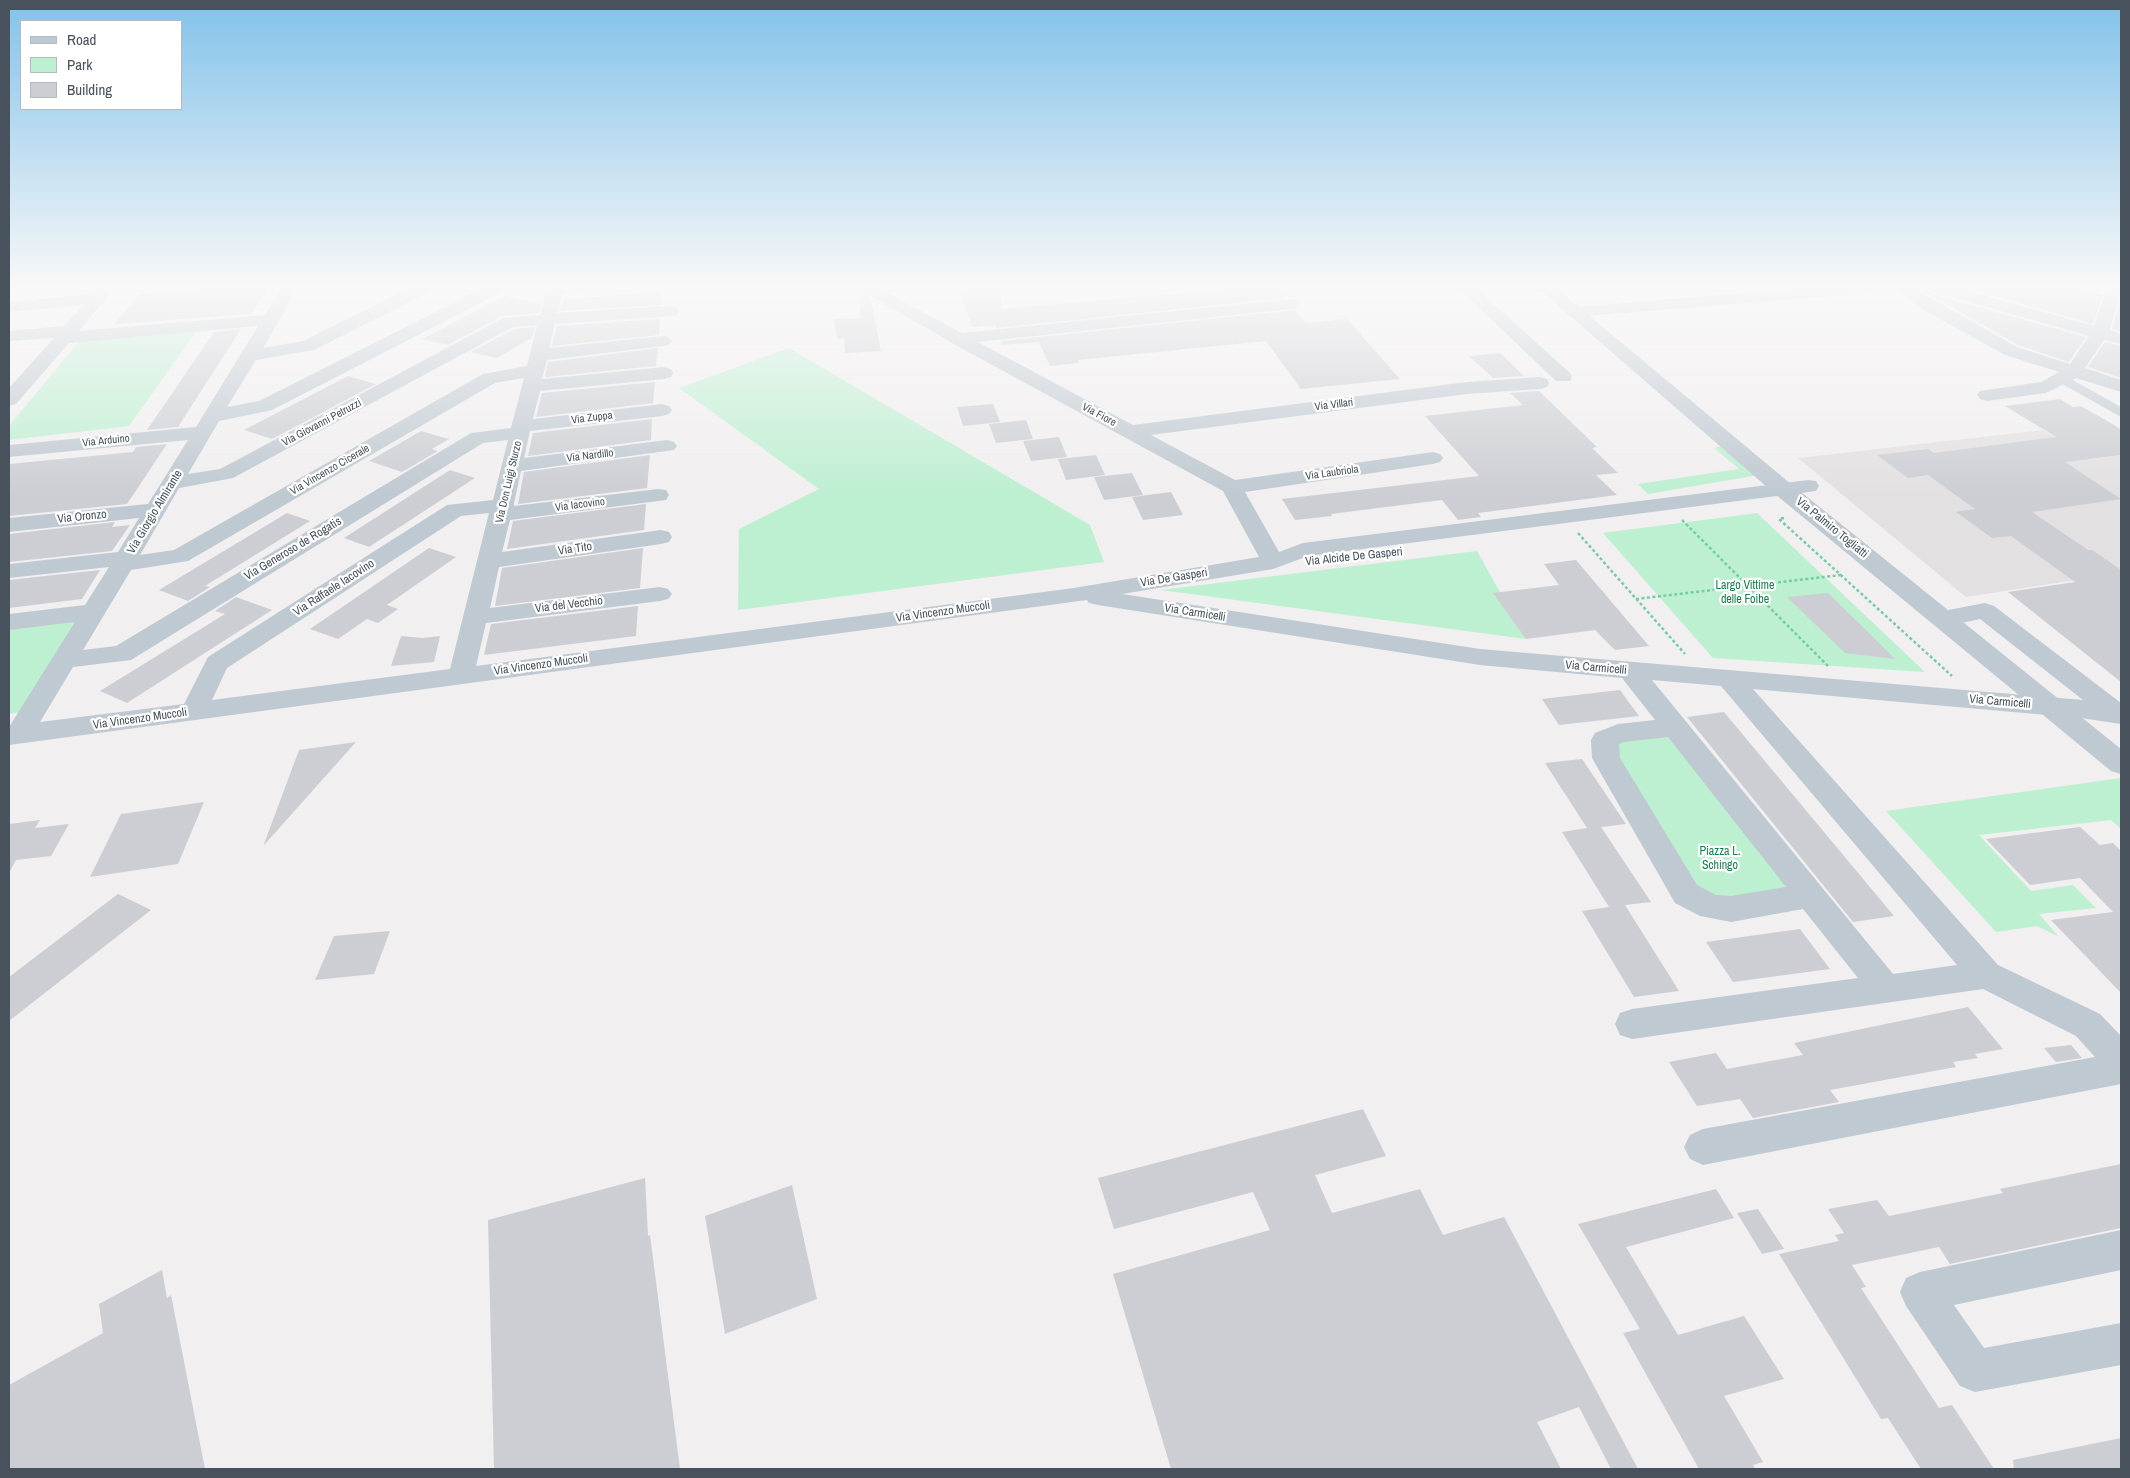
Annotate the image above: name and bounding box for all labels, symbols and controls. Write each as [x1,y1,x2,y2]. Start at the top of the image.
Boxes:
legend [20,20,182,110]
text: Road [67,29,96,50]
text: Park [67,54,92,75]
text: Building [67,79,112,100]
street label: Via Giovanni Petruzzi [280,396,364,450]
street label: Via Villari [1314,396,1354,414]
street label: Via Fiore [1080,400,1118,430]
street label: Via Zuppa [571,409,613,427]
street label: Via Arduino [82,432,130,450]
street label: Via Don Luigi Sturzo [493,440,525,524]
street label: Via Vincenzo Cicerale [288,442,372,498]
street label: Via Nardillo [566,447,614,465]
street label: Via Laubriola [1305,463,1359,483]
street label: Via Giorgio Almirante [124,468,186,556]
street label: Via Iacovino [554,495,606,515]
street label: Via Palmiro Togliatti [1793,495,1871,561]
street label: Via Oronzo [57,507,107,527]
street label: Via Generoso de Rogatis [242,514,344,584]
street label: Via Tito [557,539,593,559]
street label: Via Alcide De Gasperi [1305,545,1403,569]
street label: Via Raffaele Iacovino [291,556,377,620]
street label: Via De Gasperi [1139,566,1209,590]
park label: Largo Vittime delle Foibe [1716,579,1774,607]
street label: Via del Vecchio [534,594,604,616]
street label: Via Vincenzo Muccoli [895,598,991,626]
street label: Via Carmicelli [1163,601,1227,625]
street label: Via Vincenzo Muccoli [493,651,589,679]
street label: Via Carmicelli [1565,658,1627,678]
street label: Via Carmicelli [1969,692,2031,712]
street label: Via Vincenzo Muccoli [92,705,188,733]
park label: Piazza L. Schingo [1699,845,1741,873]

